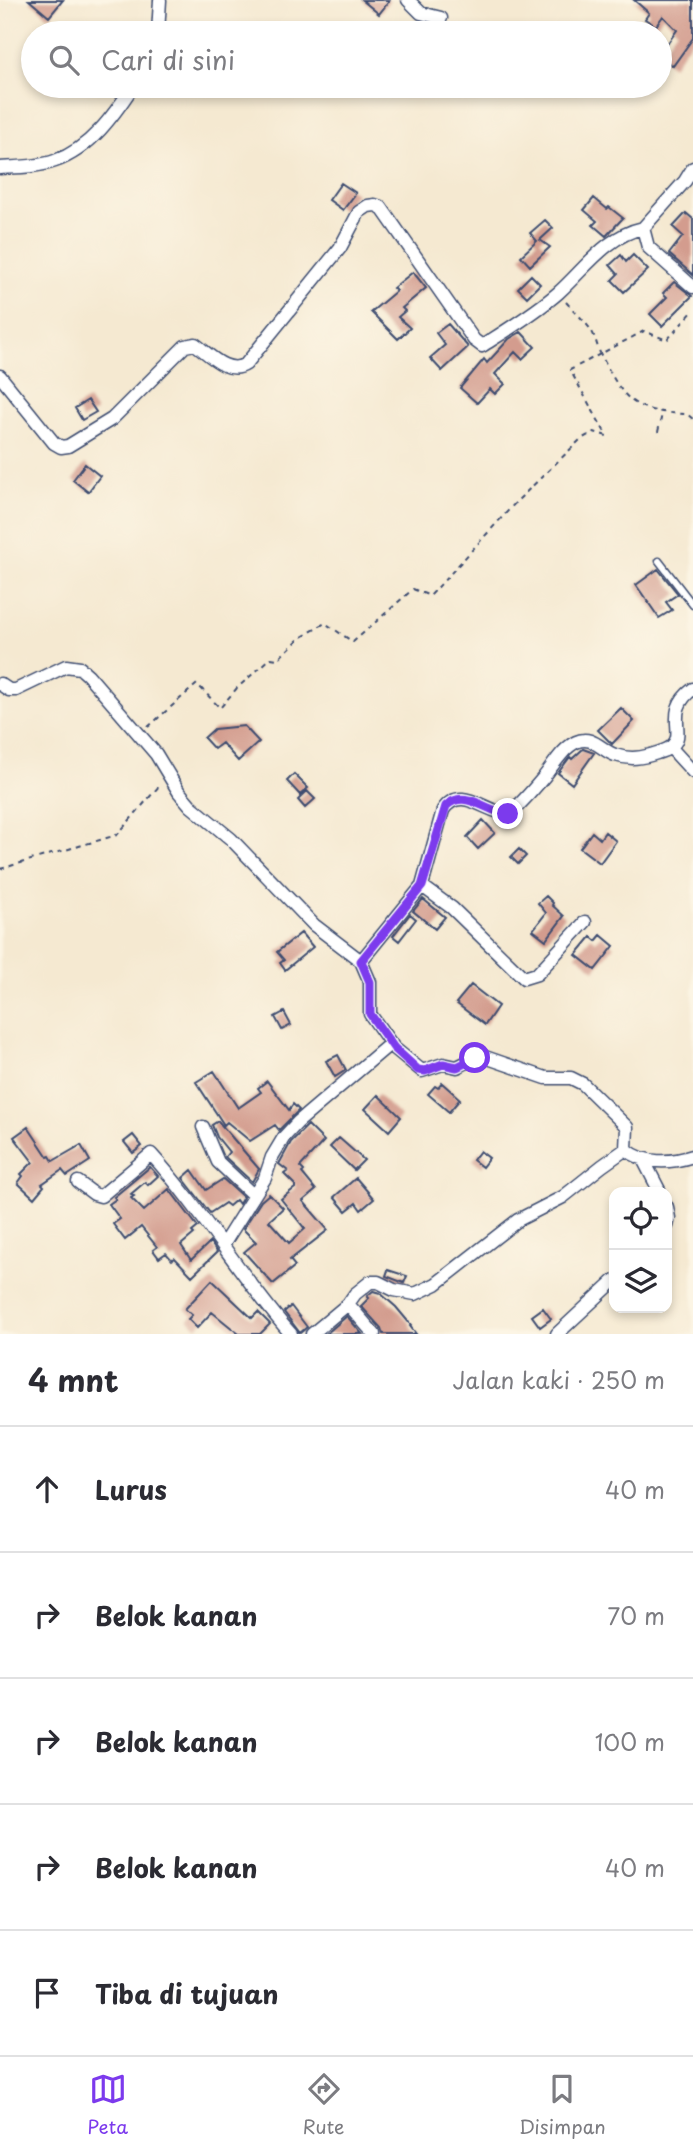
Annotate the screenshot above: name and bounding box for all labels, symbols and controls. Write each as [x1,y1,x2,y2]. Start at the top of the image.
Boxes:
search box [21,21,672,98]
text: Cari di sini [101,40,235,79]
icon: search [45,41,83,79]
route end [492,798,523,829]
route start [459,1042,490,1073]
map controls [609,1187,672,1313]
button: locate [609,1187,672,1250]
button: layers [609,1250,672,1313]
text: 4 mnt [28,1357,119,1402]
text: Jalan kaki · 250 m [452,1362,665,1397]
icon: ahead [28,1470,66,1508]
text: Lurus [95,1470,167,1509]
text: 40 m [605,1472,665,1507]
icon: right [28,1596,66,1634]
text: Belok kanan [95,1596,257,1635]
text: 70 m [607,1598,665,1633]
icon: right [28,1722,66,1760]
text: Belok kanan [95,1722,257,1761]
text: 100 m [595,1724,665,1759]
icon: right [28,1848,66,1886]
text: Belok kanan [95,1848,257,1887]
text: 40 m [605,1850,665,1885]
icon: arrive [28,1974,66,2012]
text: Tiba di tujuan [95,1974,279,2013]
tab: Peta [87,2070,128,2140]
tab: Rute [303,2070,344,2140]
tab: Disimpan [519,2070,606,2140]

